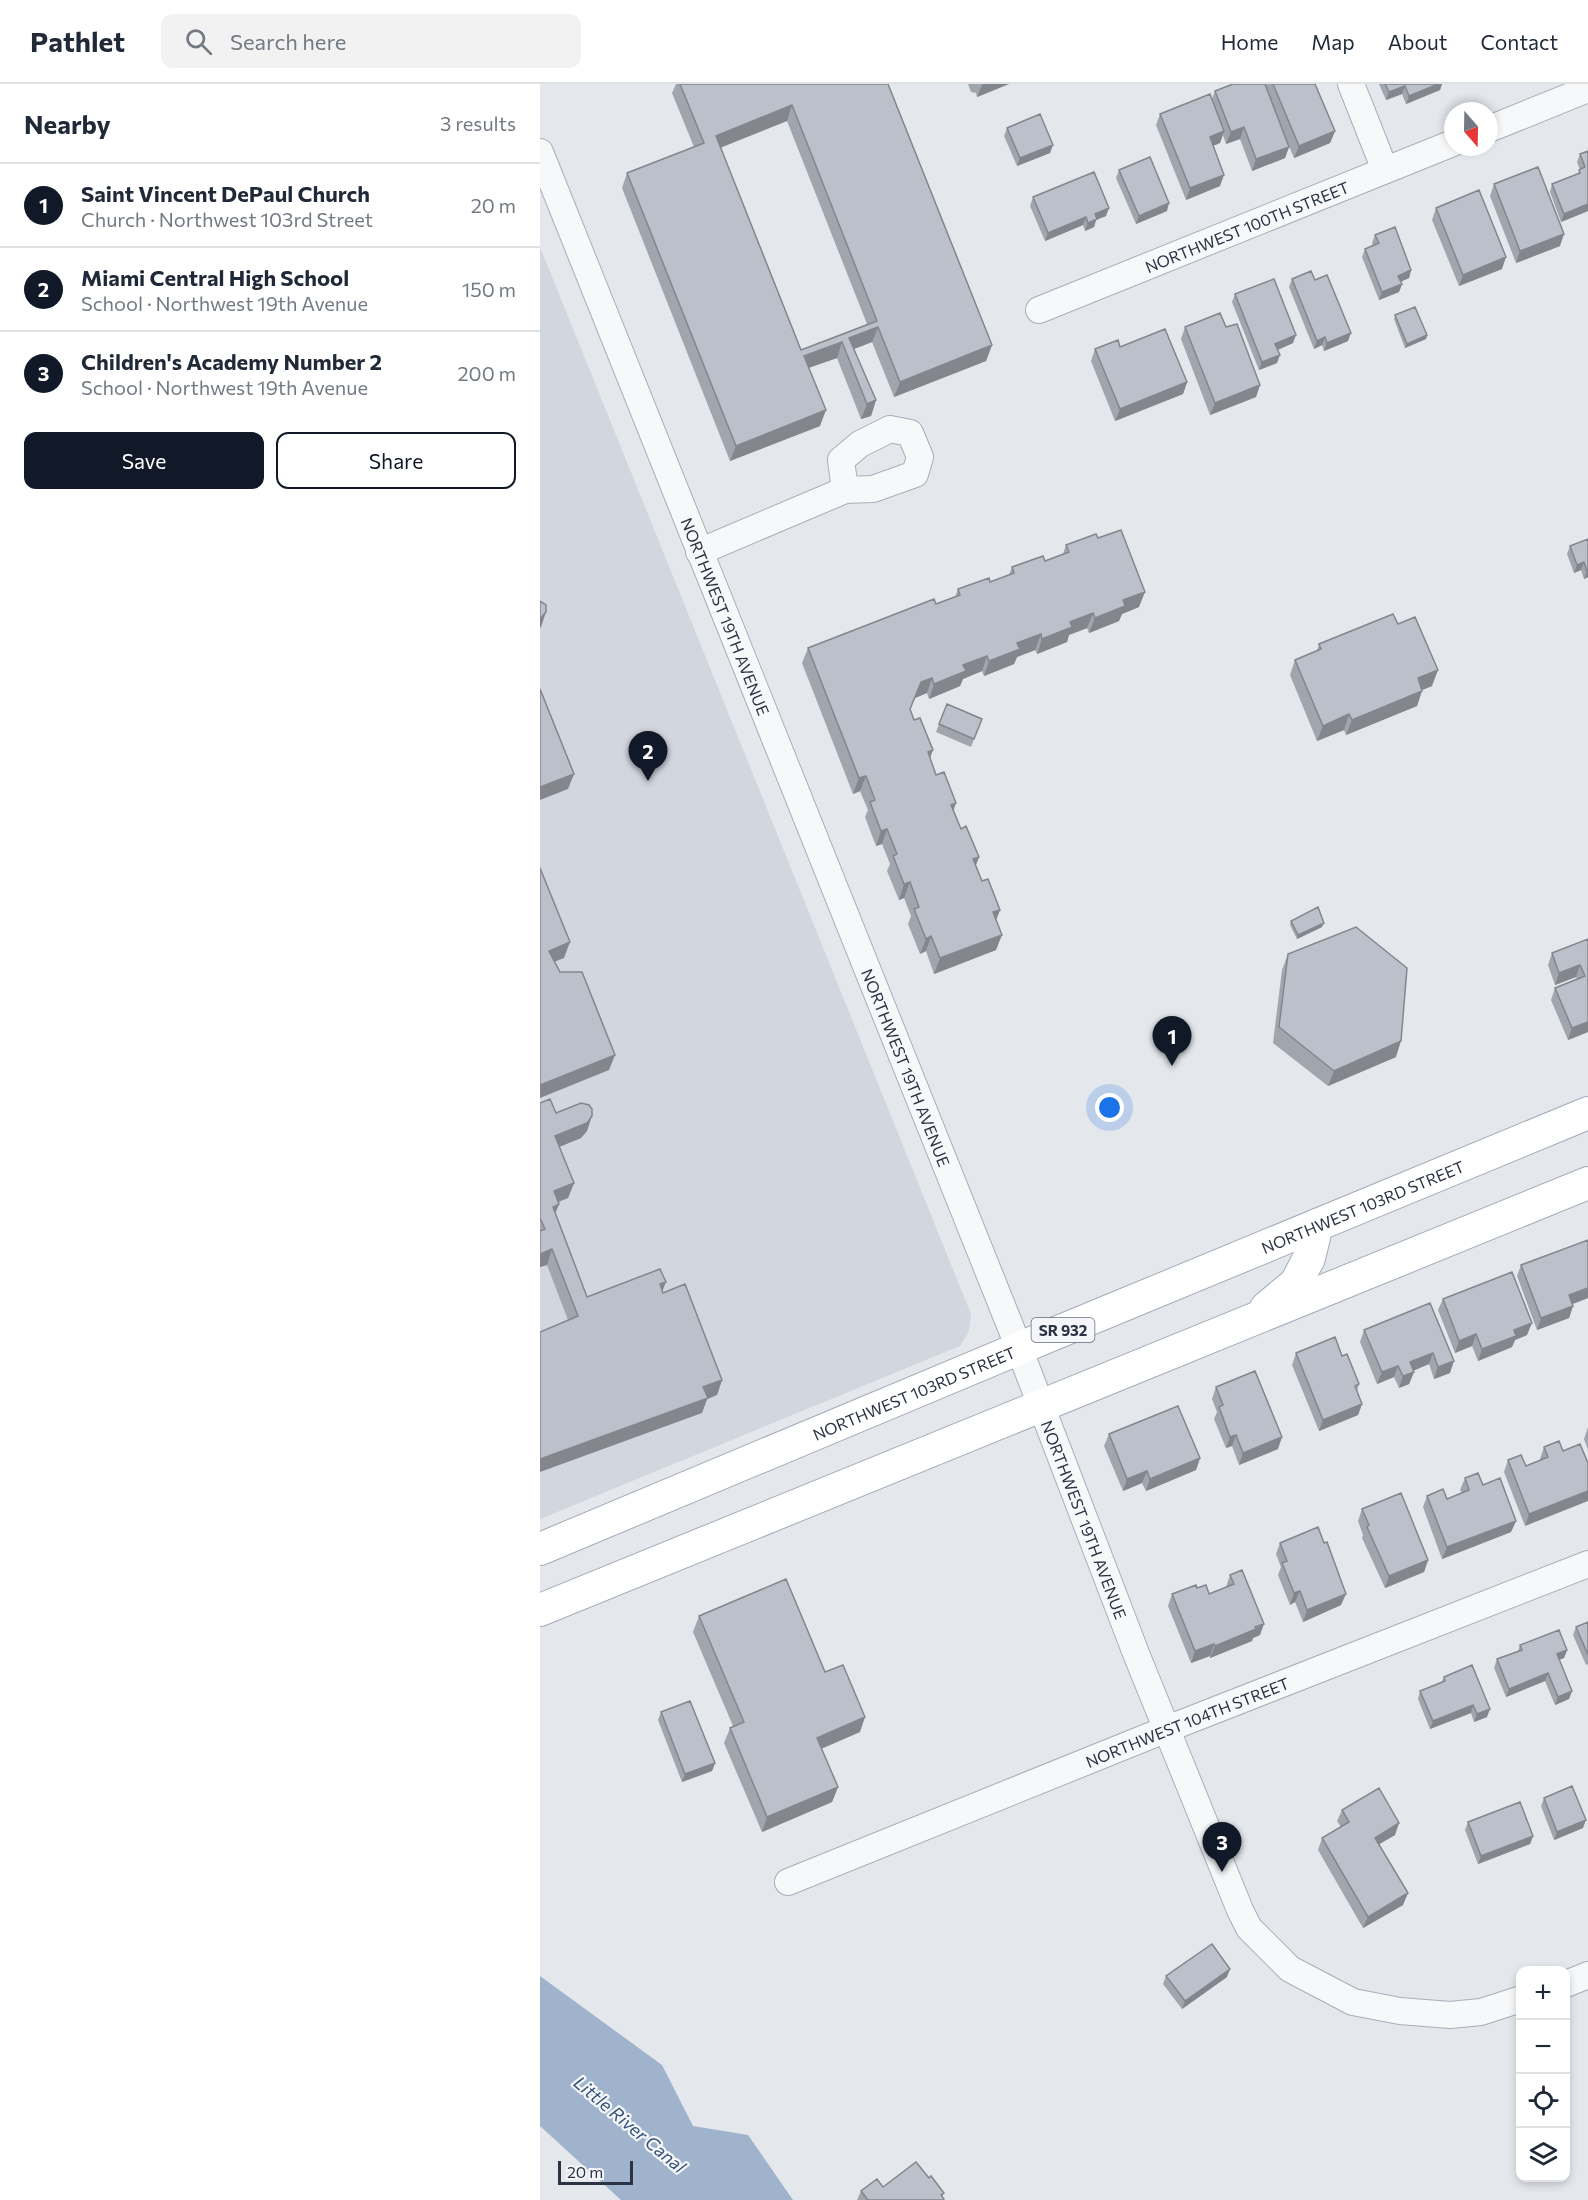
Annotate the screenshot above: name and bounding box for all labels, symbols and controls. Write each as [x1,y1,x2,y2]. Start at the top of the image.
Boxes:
search box [161,14,581,68]
text: Pathlet [30,24,125,58]
icon: search [182,25,215,58]
text: Search here [230,28,346,55]
text: Home [1221,29,1278,54]
text: Map [1311,29,1355,54]
text: About [1388,29,1447,54]
text: Contact [1480,29,1558,54]
north arrow [1444,102,1498,156]
text: Nearby [24,108,111,139]
text: 3 results [440,111,516,135]
street label: NORTHWEST 100TH STREET [1142,177,1351,276]
text: Saint Vincent DePaul Church [81,180,370,207]
text: 1 [39,193,48,217]
text: 20 m [471,193,516,217]
text: Church · Northwest 103rd Street [81,207,373,231]
text: Miami Central High School [81,264,349,291]
text: 2 [38,277,49,301]
text: 150 m [462,277,516,301]
text: School · Northwest 19th Avenue [81,291,368,315]
text: Children's Academy Number 2 [81,348,382,375]
text: 3 [38,361,49,385]
text: 200 m [458,361,516,385]
text: School · Northwest 19th Avenue [81,375,368,399]
button: Save [24,432,264,489]
button: Share [276,432,516,489]
street label: NORTHWEST 19TH AVENUE [678,515,774,718]
pin: 2 [628,732,668,781]
street label: NORTHWEST 19TH AVENUE [858,966,955,1169]
pin: 1 [1152,1016,1192,1066]
your location [1095,1093,1124,1122]
street label: NORTHWEST 103RD STREET [1258,1156,1467,1257]
road number: SR 932 [1032,1318,1094,1342]
street label: NORTHWEST 103RD STREET [810,1342,1018,1443]
street label: NORTHWEST 19TH AVENUE [1038,1417,1131,1622]
street label: NORTHWEST 104TH STREET [1082,1673,1291,1770]
pin: 3 [1202,1822,1242,1872]
map controls [1516,1966,1570,2182]
button: + [1516,1966,1570,2020]
button: − [1516,2020,1570,2074]
water label: Little River Canal [570,2071,691,2177]
button: locate [1516,2074,1570,2128]
button: layers [1516,2128,1570,2182]
scale bar [558,2158,633,2186]
text: 20 m [567,2162,603,2181]

